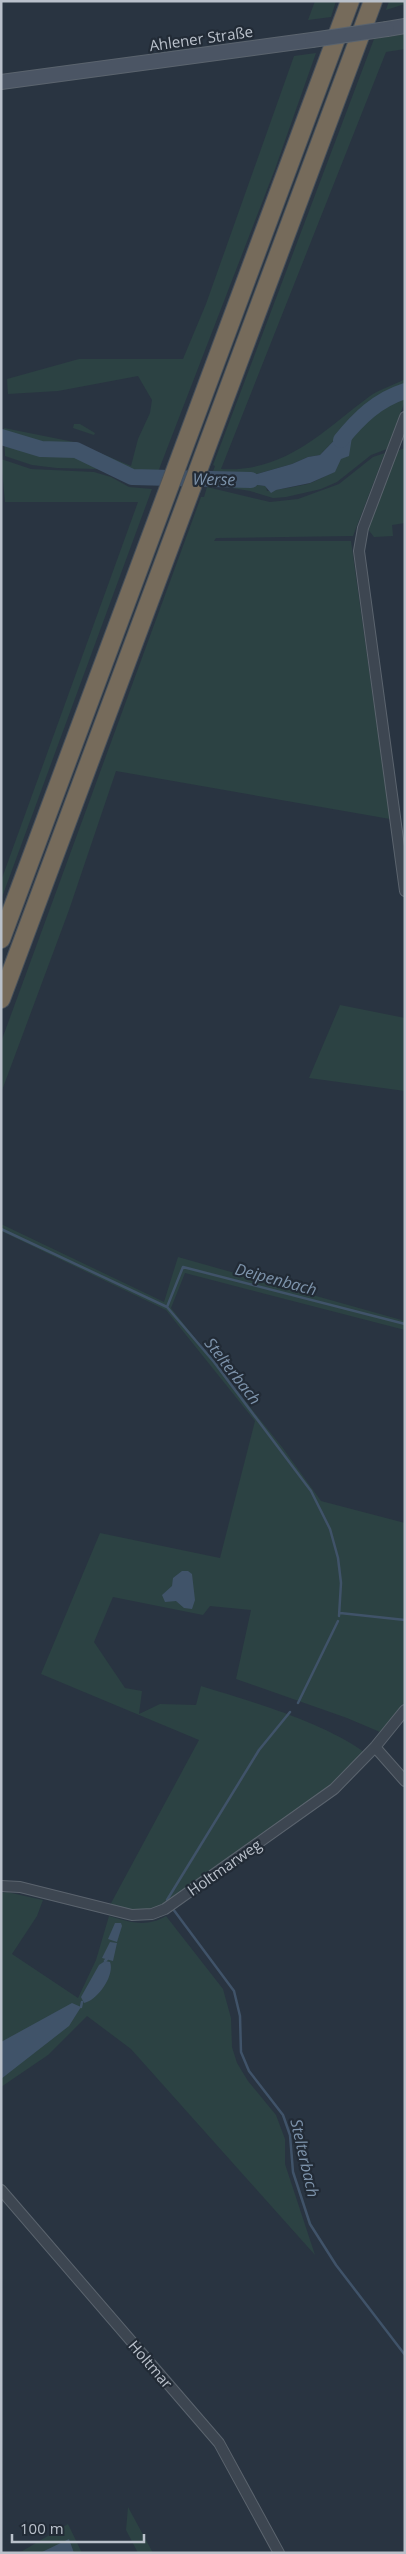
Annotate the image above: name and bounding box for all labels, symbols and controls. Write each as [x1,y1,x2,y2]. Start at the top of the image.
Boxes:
street label: Ahlener Straße [148,21,254,55]
water label: Werse [192,468,236,490]
water label: Deipenbach [233,1258,319,1300]
water label: Stelterbach [200,1333,266,1409]
street label: Holtmarweg [183,1834,265,1900]
water label: Stelterbach [285,2117,325,2199]
street label: Holtmar [125,2336,177,2392]
scale bar [12,2512,145,2544]
text: 100 m [20,2518,64,2538]

